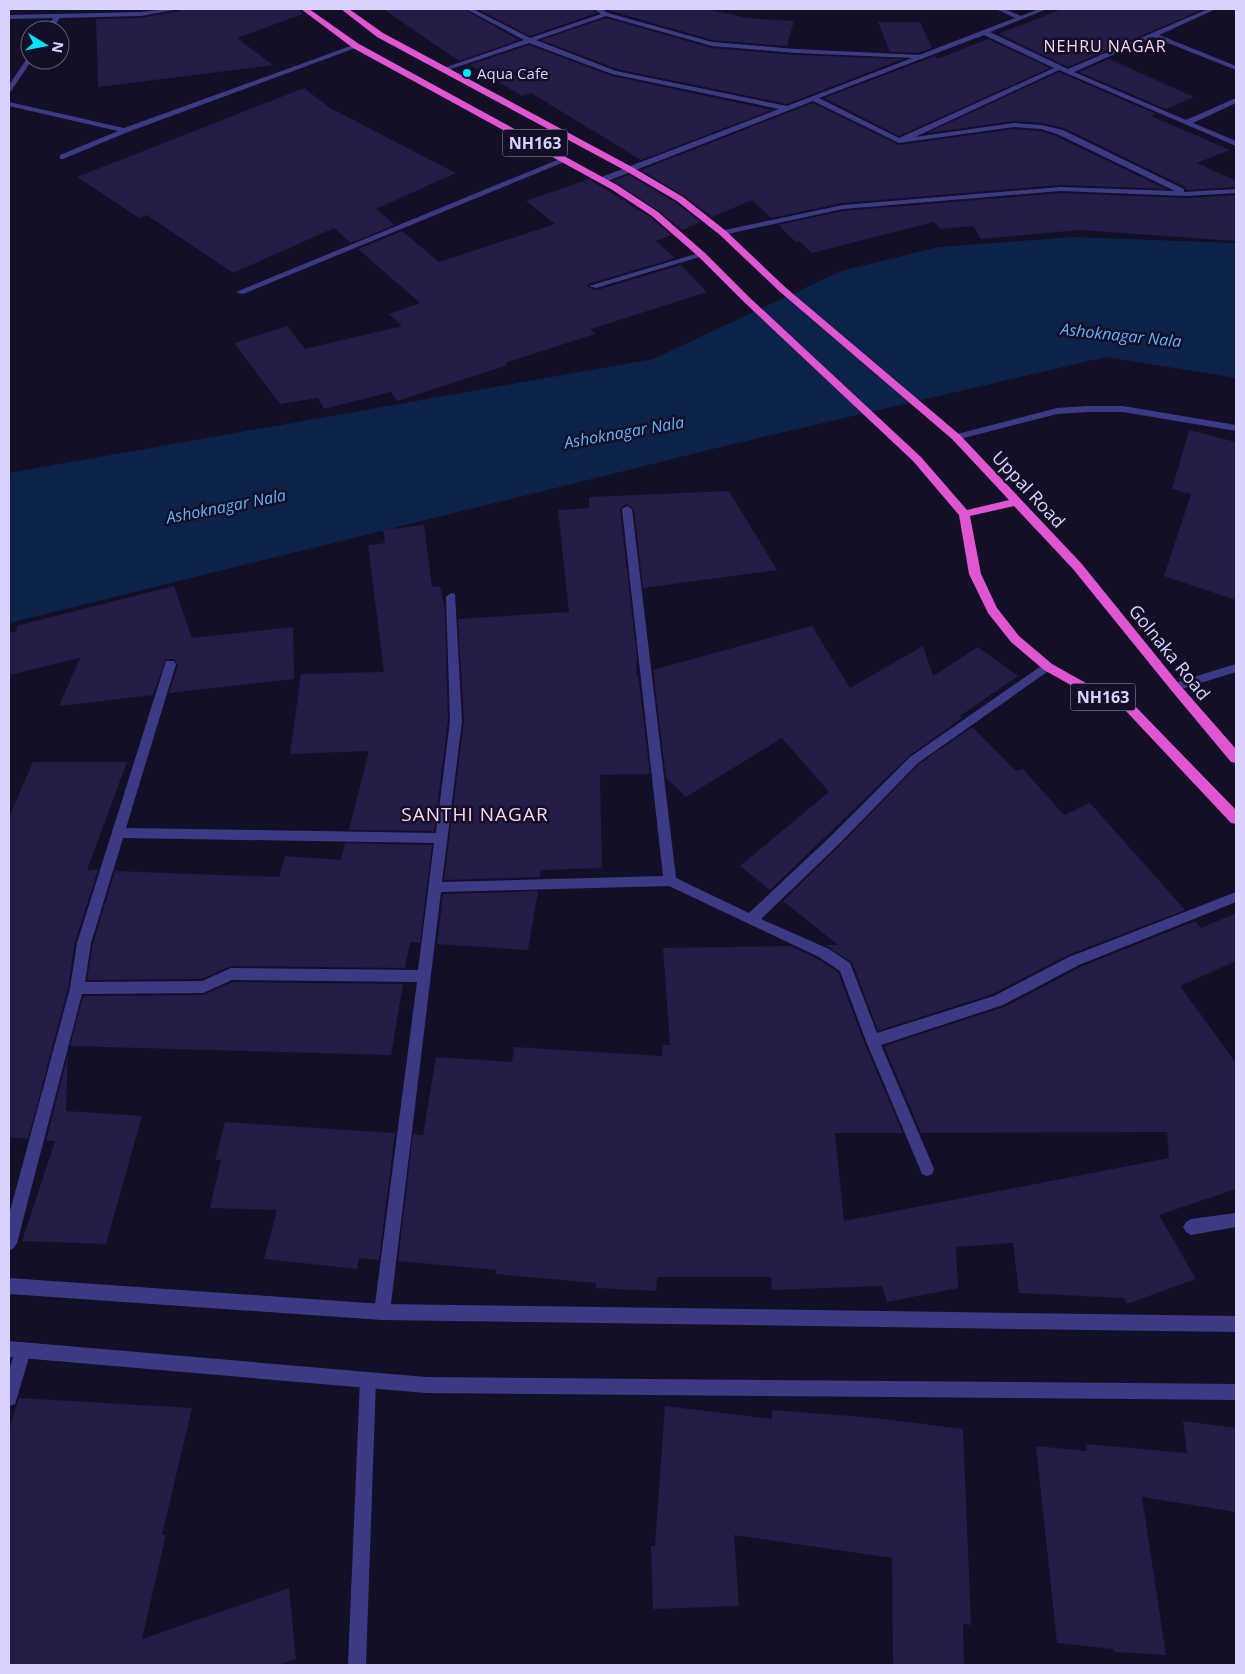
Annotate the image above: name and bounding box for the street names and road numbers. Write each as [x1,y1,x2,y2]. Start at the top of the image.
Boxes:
road number: NH163 [502,130,568,156]
street label: Uppal Road [987,445,1071,533]
street label: Golnaka Road [1124,599,1216,705]
road number: NH163 [1070,684,1136,710]

